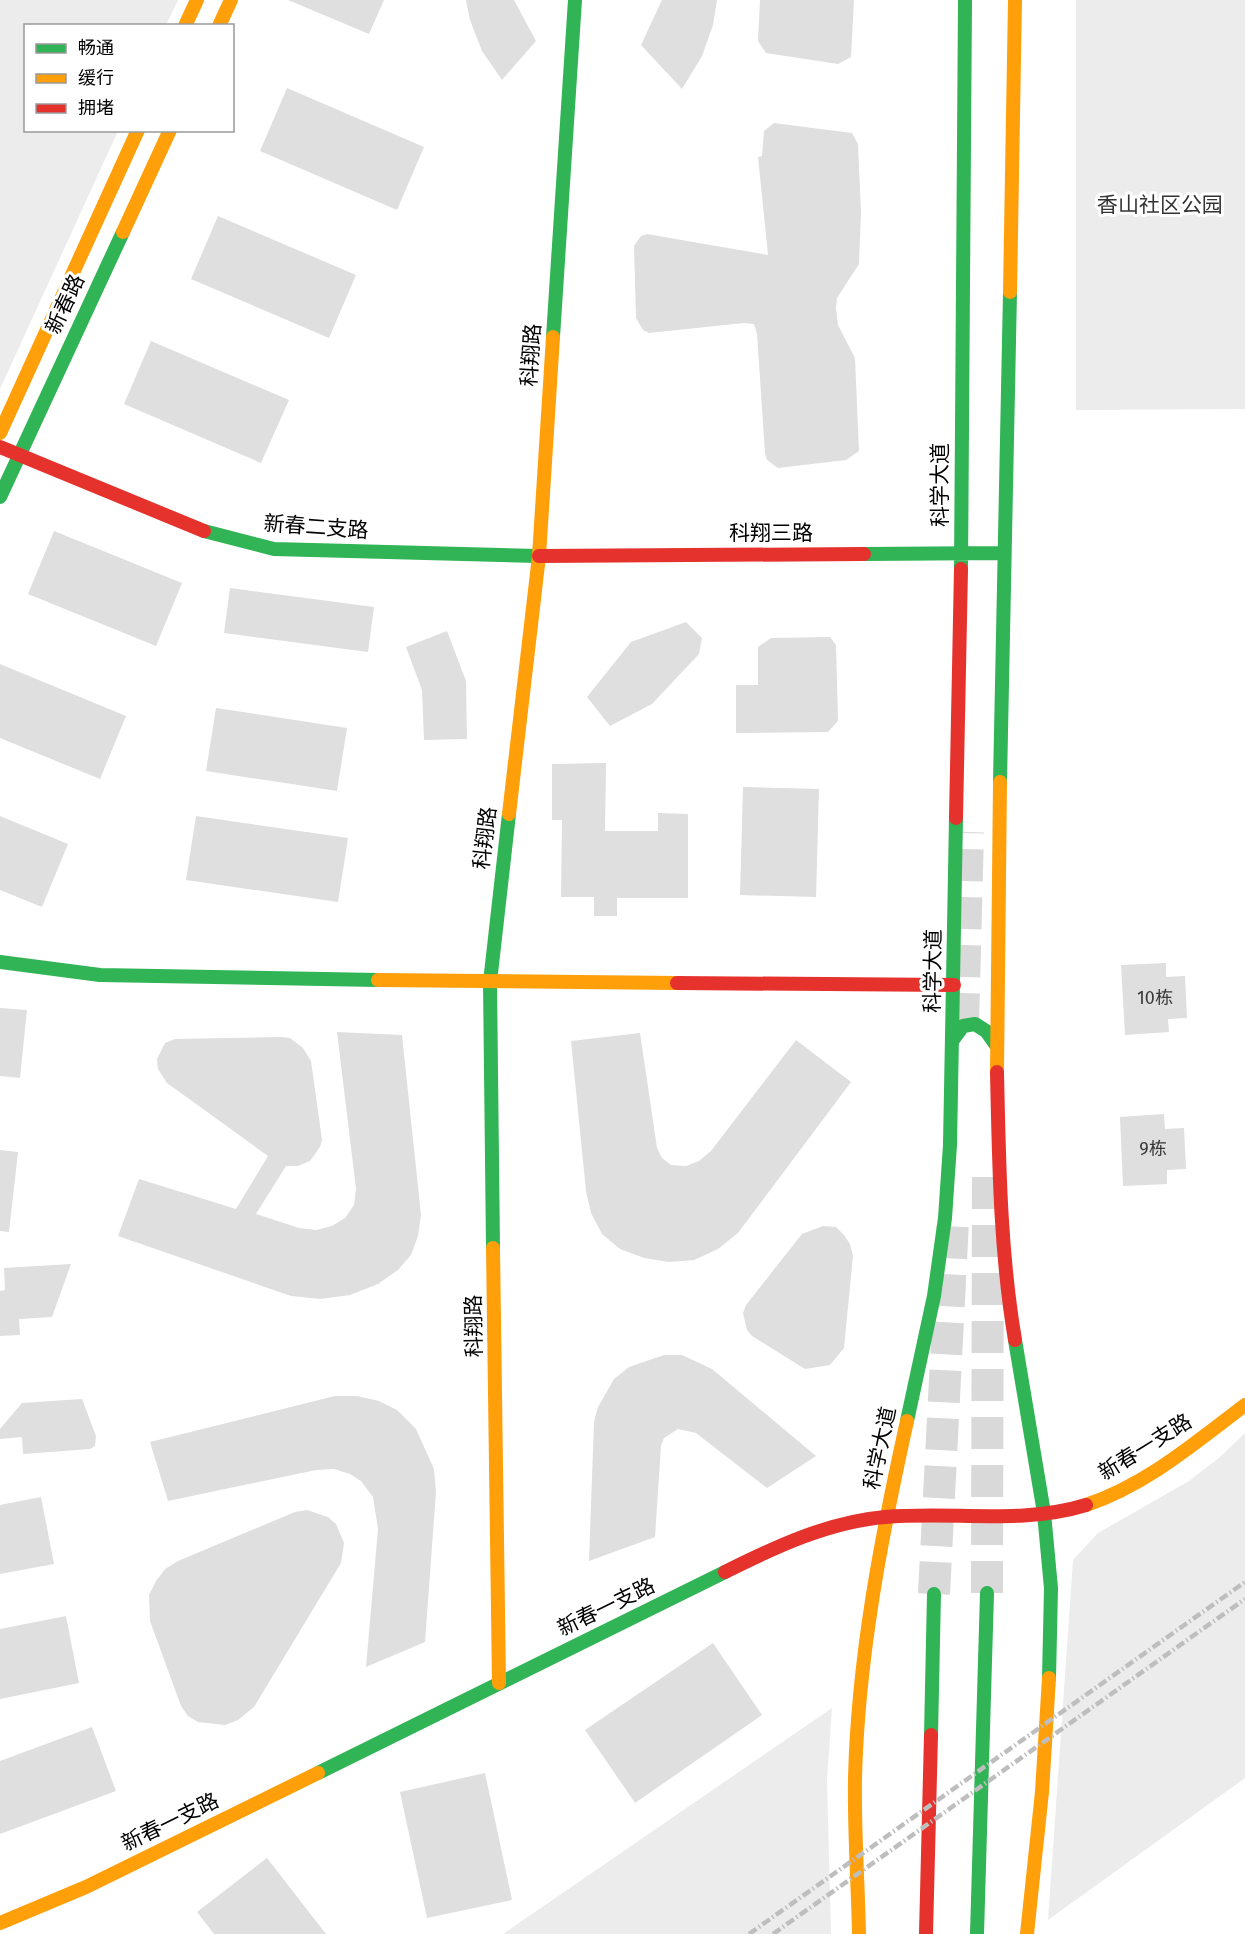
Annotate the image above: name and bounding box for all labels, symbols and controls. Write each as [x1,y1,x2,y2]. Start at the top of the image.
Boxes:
legend [24,24,234,132]
text: 畅通 [78,37,114,59]
text: 缓行 [78,67,114,89]
text: 拥堵 [78,97,114,119]
park label: 香山社区公园 [1097,192,1223,218]
street label: 新春路 [40,270,90,338]
street label: 科翔路 [516,323,546,387]
street label: 科学大道 [927,443,953,527]
street label: 新春二支路 [263,510,369,544]
street label: 科翔三路 [729,520,813,546]
street label: 科翔路 [468,805,502,871]
street label: 科学大道 [919,929,947,1013]
house number: 10栋 [1137,987,1173,1009]
house number: 9栋 [1139,1138,1167,1160]
street label: 科翔路 [460,1294,488,1358]
street label: 科学大道 [859,1404,901,1492]
street label: 新春一支路 [1094,1408,1196,1486]
street label: 新春一支路 [553,1572,659,1642]
street label: 新春一支路 [117,1787,223,1857]

